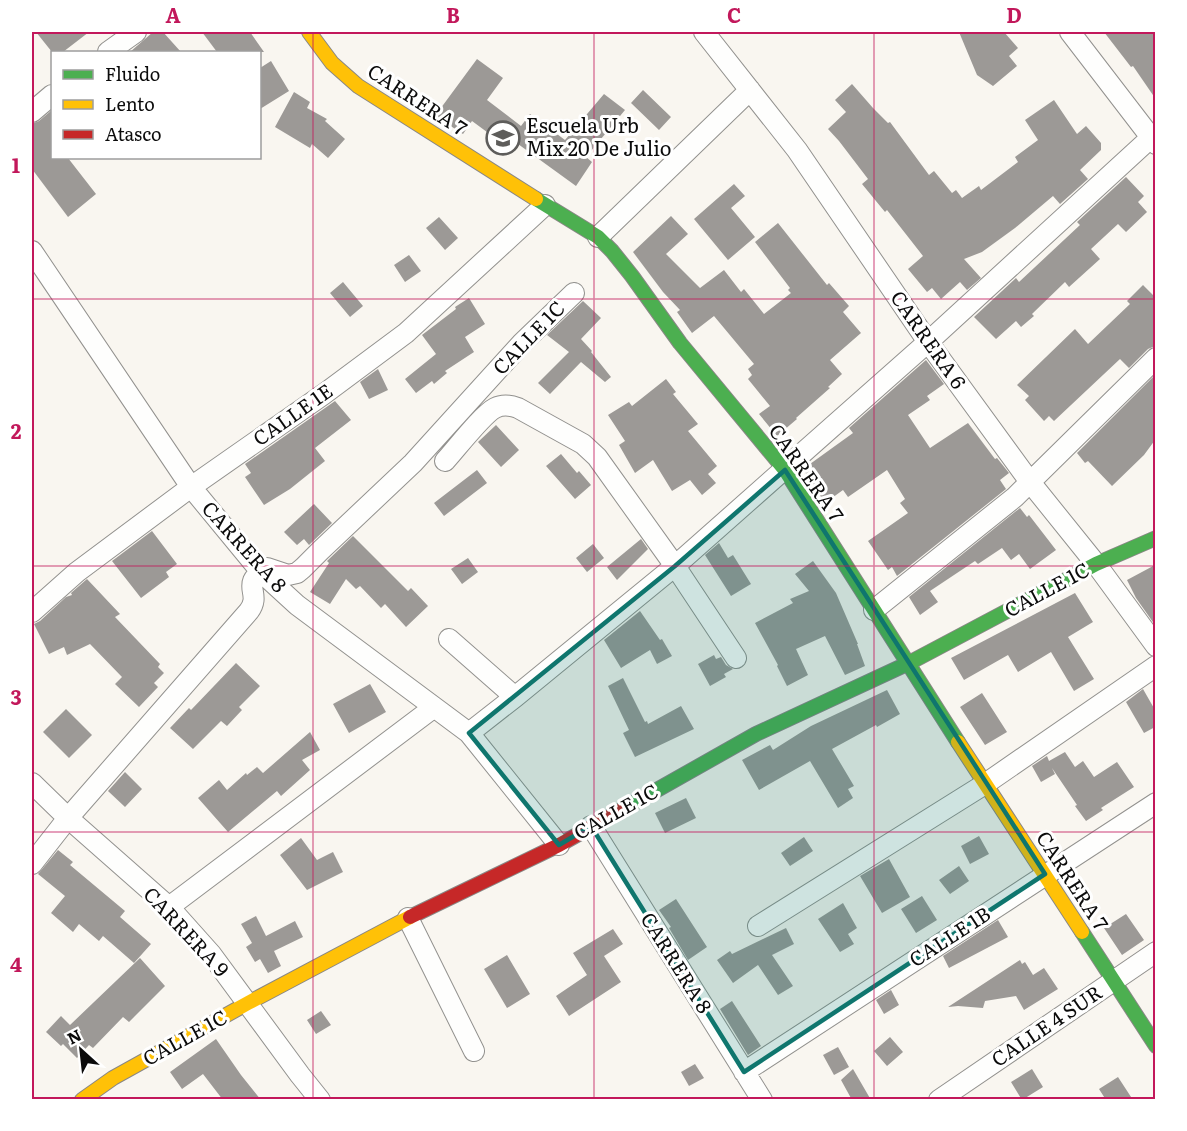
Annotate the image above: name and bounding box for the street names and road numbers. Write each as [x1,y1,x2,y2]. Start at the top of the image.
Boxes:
street label: CARRERA 7 [362,55,474,142]
street label: CARRERA 6 [885,284,975,394]
street label: CALLE 1C [485,293,571,380]
street label: CALLE 1E [246,375,338,452]
street label: CARRERA 7 [763,417,852,527]
street label: CARRERA 8 [196,493,295,598]
street label: CALLE 1C [998,553,1094,623]
street label: CALLE 1C [567,775,663,846]
street label: CARRERA 7 [1030,824,1117,936]
street label: CARRERA 9 [138,879,237,982]
street label: CALLE 1B [902,898,996,973]
street label: CARRERA 8 [635,906,721,1018]
street label: CALLE 4 SUR [984,976,1107,1073]
street label: CALLE 1C [136,1001,232,1072]

